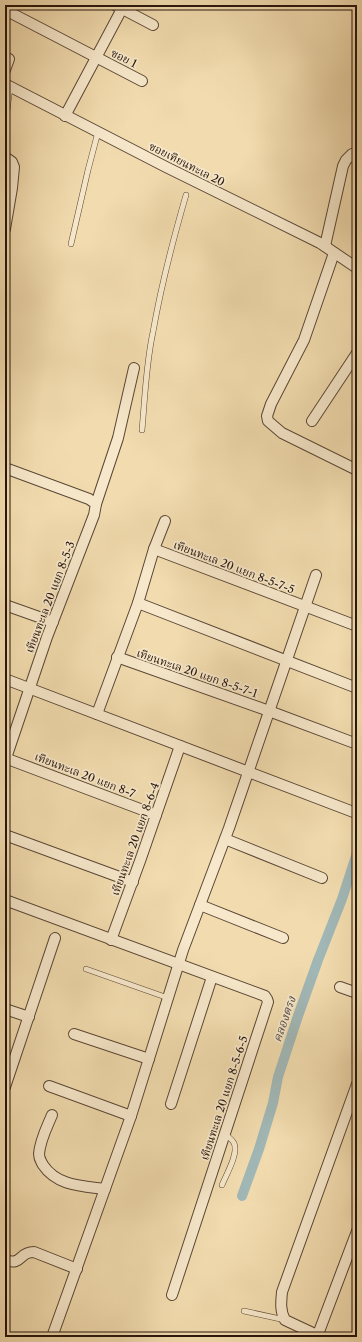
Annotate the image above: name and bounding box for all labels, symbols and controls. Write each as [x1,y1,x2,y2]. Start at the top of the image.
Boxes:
street label: ซอย 1 [109,46,140,71]
street label: ซอยเทียนทะเล 20 [147,139,227,189]
street label: เทียนทะเล 20 แยก 8-5-7-5 [172,537,297,597]
street label: เทียนทะเล 20 แยก 8-5-3 [22,539,78,655]
street label: เทียนทะเล 20 แยก 8-5-7-1 [135,646,260,700]
street label: เทียนทะเล 20 แยก 8-7 [33,749,138,801]
street label: เทียนทะเล 20 แยก 8-6-4 [108,780,162,898]
water label: คลองตรง [269,993,299,1044]
street label: เทียนทะเล 20 แยก 8-5-6-5 [197,1034,251,1162]

